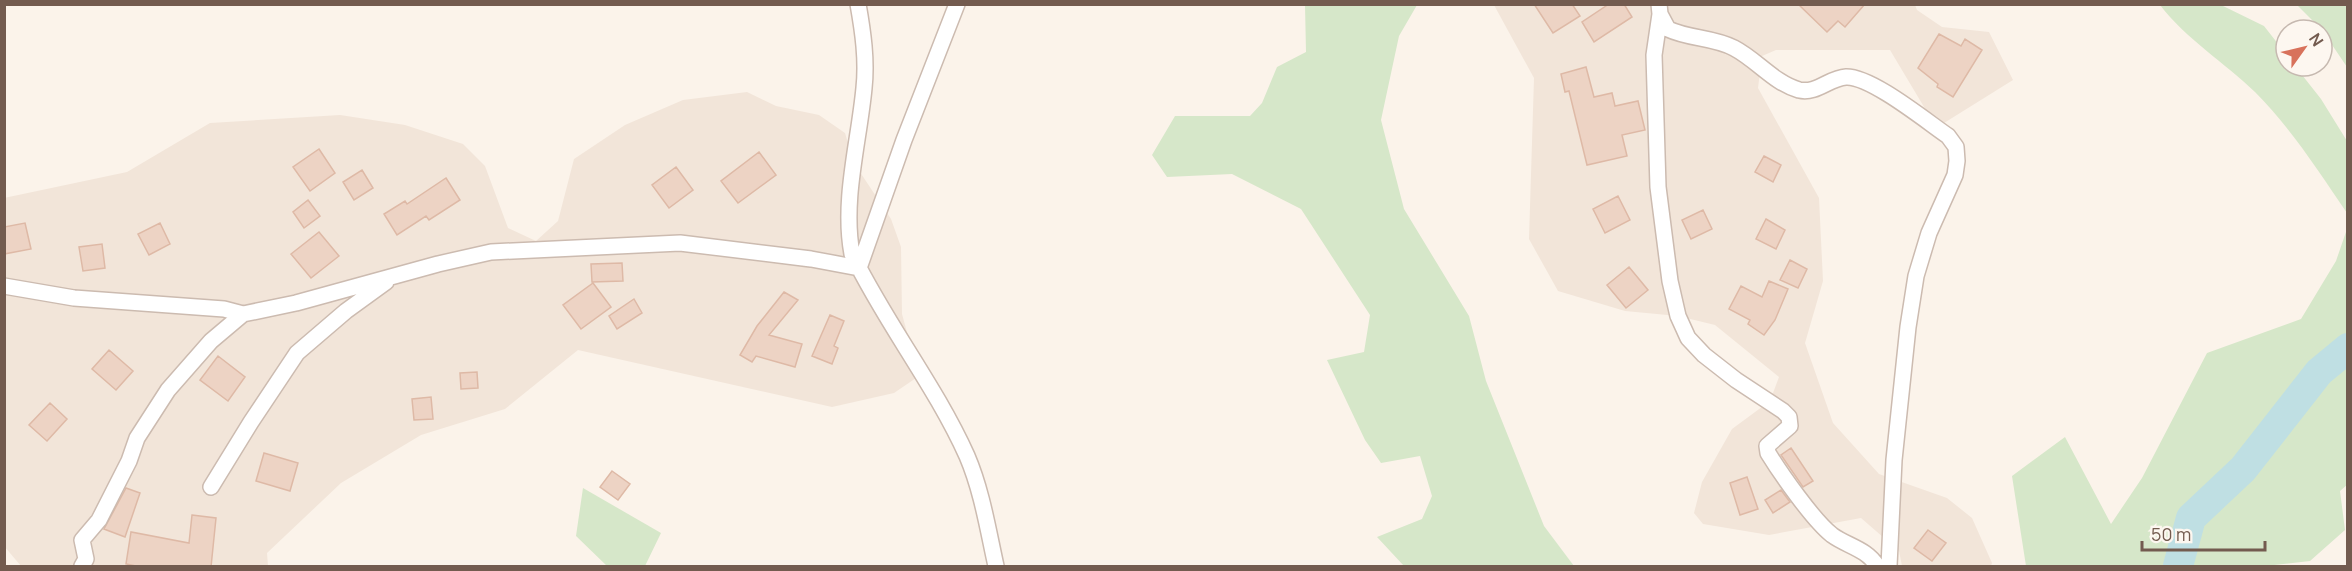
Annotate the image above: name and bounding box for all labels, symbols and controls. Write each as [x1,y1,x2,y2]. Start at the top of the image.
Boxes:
north arrow [2274,18,2334,78]
text: N [2304,29,2329,51]
scale bar [2142,514,2265,552]
text: 50 m [2151,522,2191,546]

